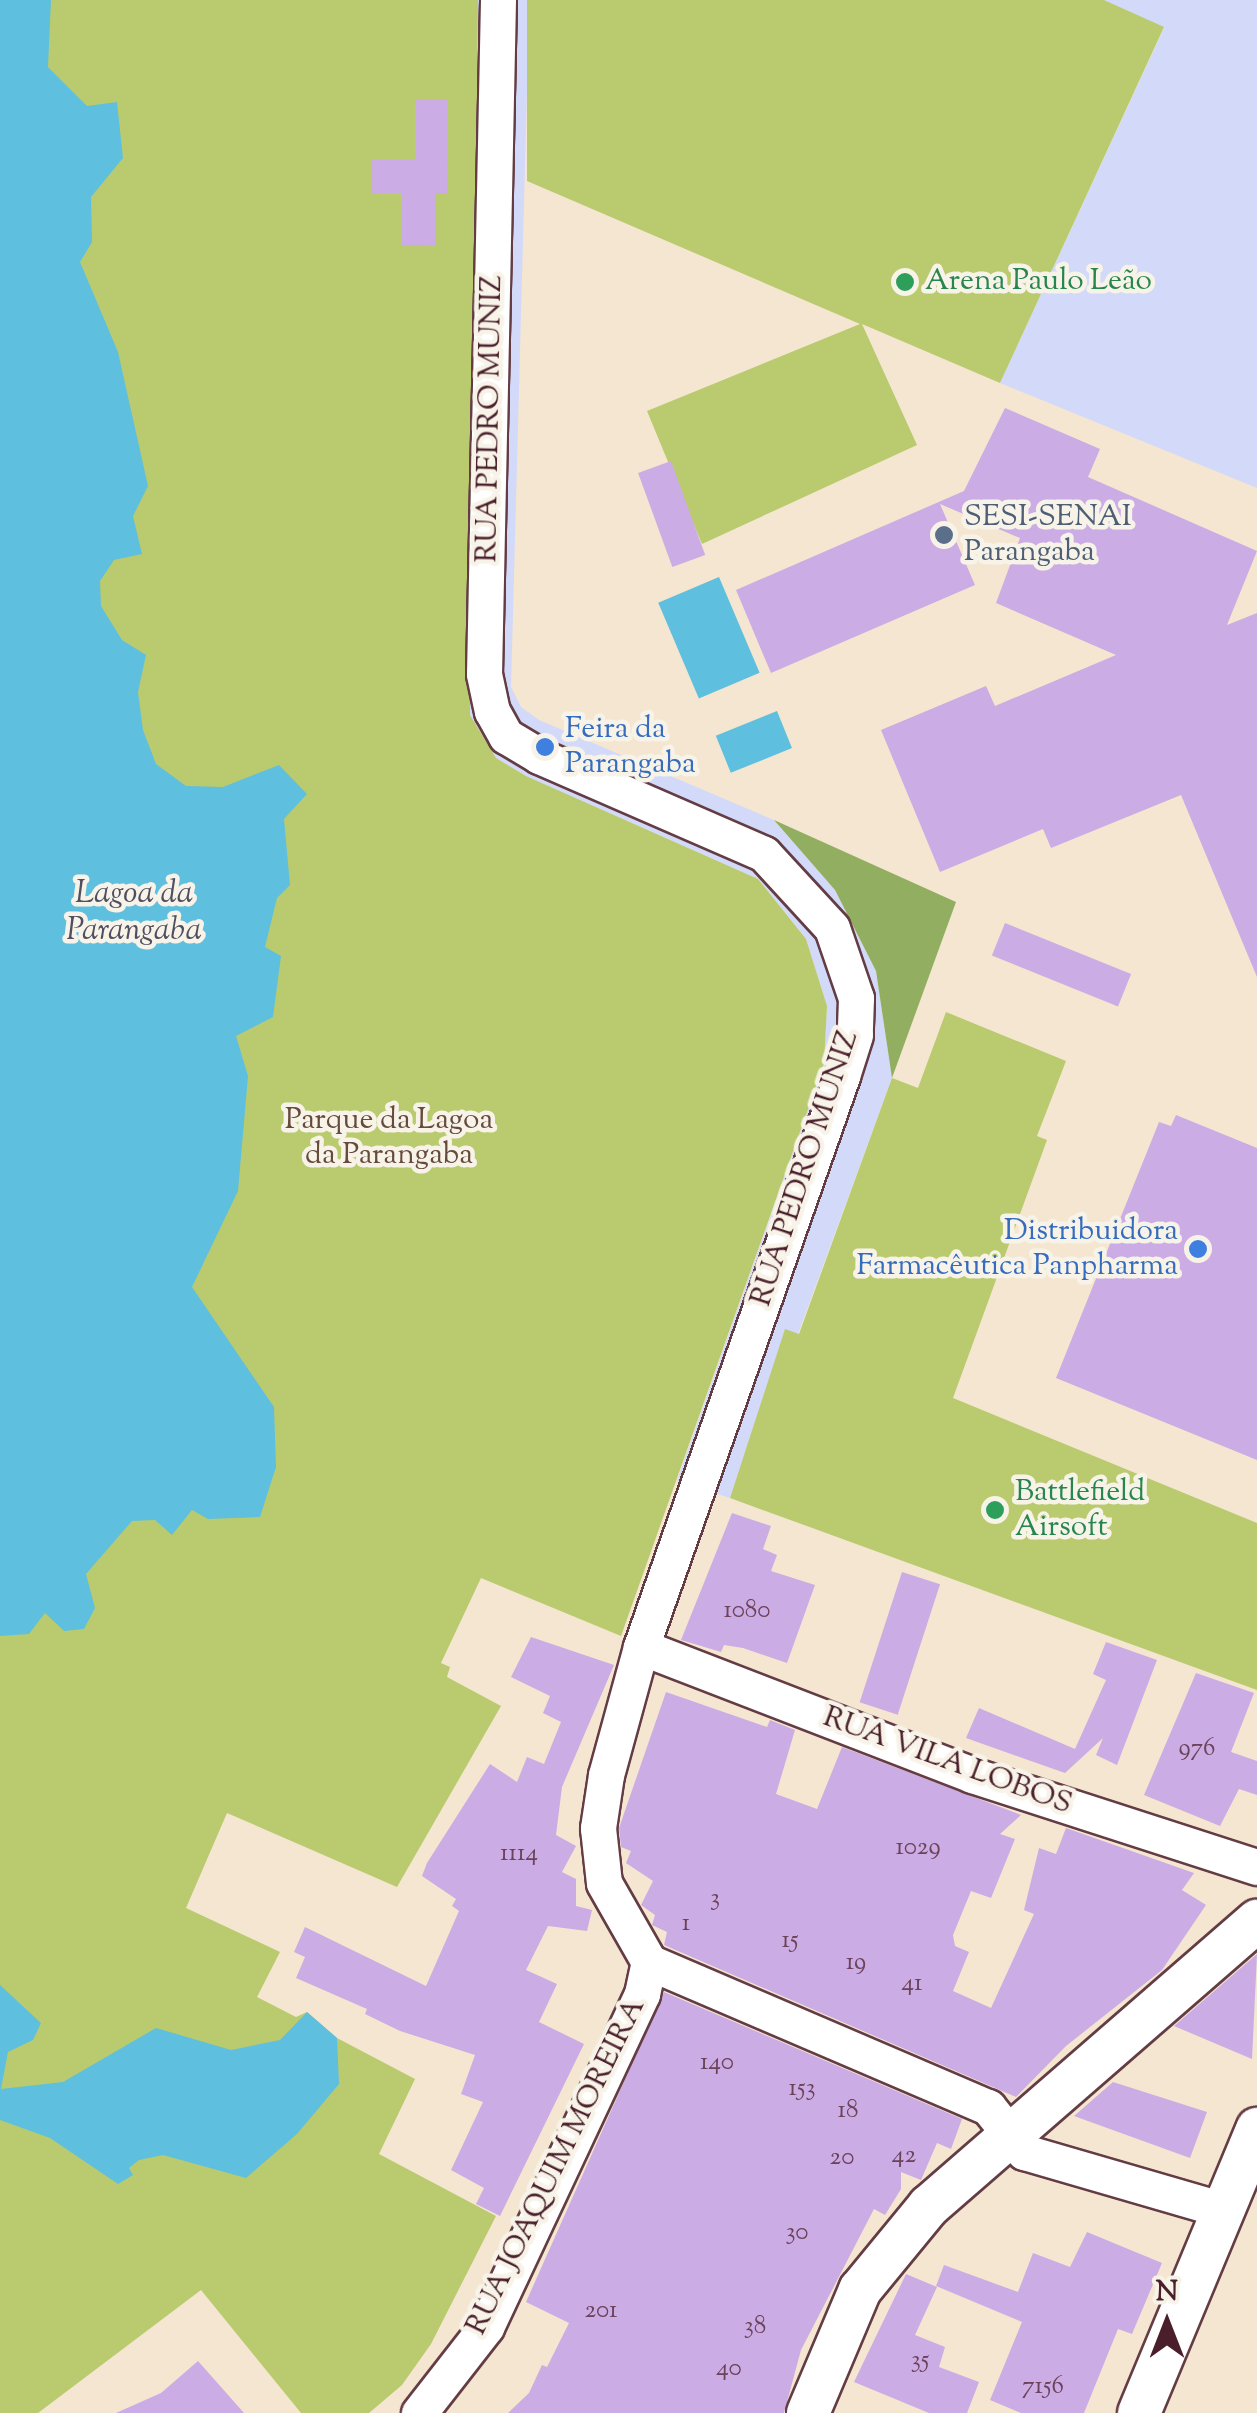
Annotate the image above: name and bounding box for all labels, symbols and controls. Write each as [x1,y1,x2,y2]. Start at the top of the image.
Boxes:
place label: Arena Paulo Leão [925,264,1152,300]
marker: Arena Paulo Leão [894,271,916,293]
street label: RUA PEDRO MUNIZ [470,275,512,563]
place label: SESI-SENAI Parangaba [964,500,1132,570]
marker: SESI-SENAI Parangaba [933,524,955,546]
place label: Feira da Parangaba [565,712,696,782]
marker: Feira da Parangaba [534,736,556,758]
water label: Lagoa da Parangaba [66,876,202,951]
street label: RUA PEDRO MUNIZ [744,1027,868,1311]
park label: Parque da Lagoa da Parangaba [285,1103,493,1174]
place label: Distribuidora Farmacêutica Panpharma [857,1214,1178,1284]
marker: Distribuidora Farmacêutica Panpharma [1187,1238,1209,1260]
place label: Battlefield Airsoft [1015,1475,1145,1546]
marker: Battlefield Airsoft [984,1499,1006,1521]
house number: 1080 [723,1596,771,1626]
street label: RUA VILA LOBOS [818,1700,1076,1824]
house number: 976 [1178,1734,1216,1764]
house number: 1029 [895,1833,941,1863]
house number: 1114 [500,1839,538,1869]
house number: 3 [710,1884,720,1914]
house number: 1 [682,1909,690,1939]
house number: 15 [781,1926,799,1956]
house number: 19 [846,1948,866,1978]
house number: 41 [901,1969,923,1999]
street label: RUA JOAQUIM MOREIRA [460,1993,654,2341]
house number: 140 [700,2048,734,2078]
house number: 153 [788,2074,816,2104]
house number: 18 [838,2096,858,2126]
house number: 42 [892,2141,916,2171]
house number: 20 [830,2143,854,2173]
house number: 30 [785,2218,809,2248]
north arrow [1117,2273,1217,2373]
text: N [1156,2273,1178,2313]
house number: 201 [584,2296,618,2326]
house number: 38 [744,2312,766,2342]
house number: 35 [911,2346,929,2376]
house number: 40 [716,2354,742,2384]
house number: 7156 [1022,2372,1064,2402]

